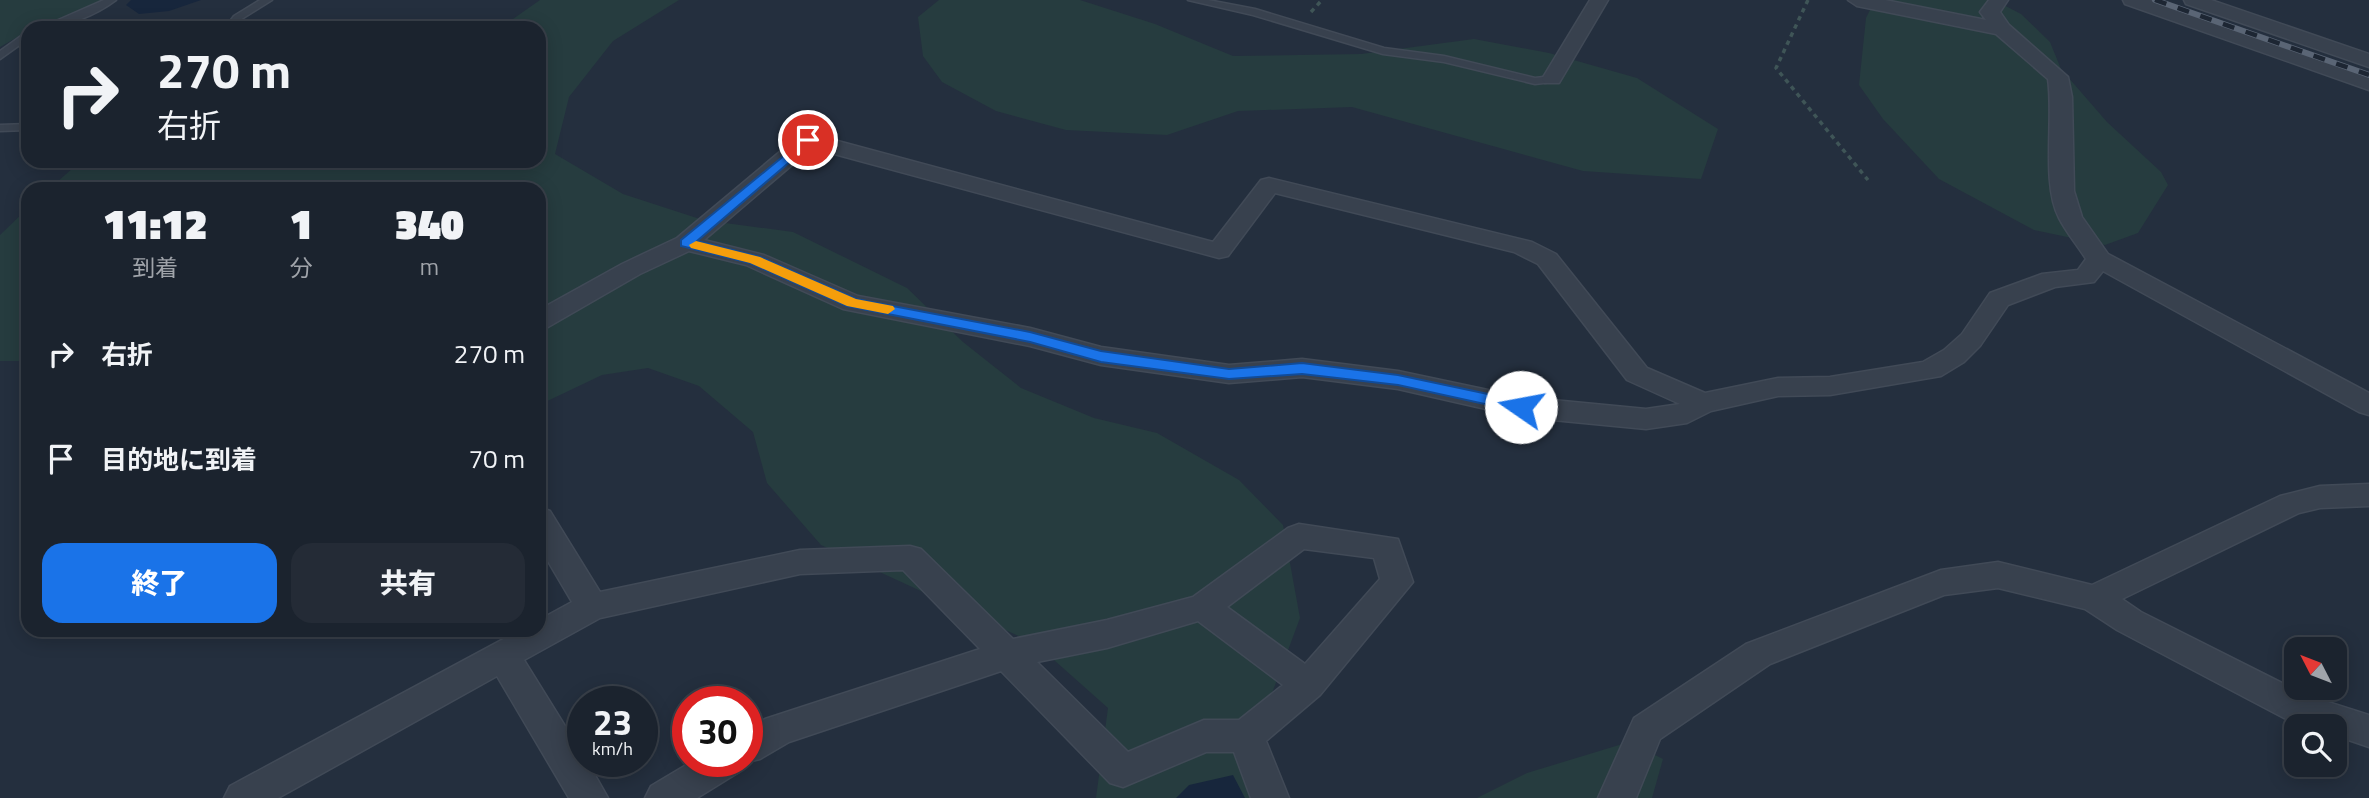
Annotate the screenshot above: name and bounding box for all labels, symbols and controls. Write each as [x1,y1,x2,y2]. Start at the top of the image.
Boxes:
text: 270 m [157,32,291,107]
icon: right [42,49,133,140]
text: 右折 [157,101,221,149]
pin [778,110,838,170]
icon: arrive [789,121,827,159]
text: 11:12 [103,191,208,255]
text: 1 [290,191,313,255]
text: 340 [395,191,464,255]
text: m [420,249,439,284]
text: 到着 [132,250,178,285]
text: 分 [290,250,313,285]
text: 270 m [454,334,525,373]
icon: right [42,335,80,373]
text: 右折 [101,335,153,374]
position arrow [1484,370,1558,444]
text: 70 m [468,439,525,478]
icon: arrive [42,440,80,478]
text: 目的地に到着 [101,440,257,479]
button: 終了 [42,543,277,623]
button: 共有 [291,543,525,623]
north arrow [2284,637,2347,700]
map controls [2284,637,2347,777]
speed limit sign: 30 [672,686,763,777]
text: 23 [593,695,632,749]
button: search [2284,714,2347,777]
text: km/h [592,735,633,762]

